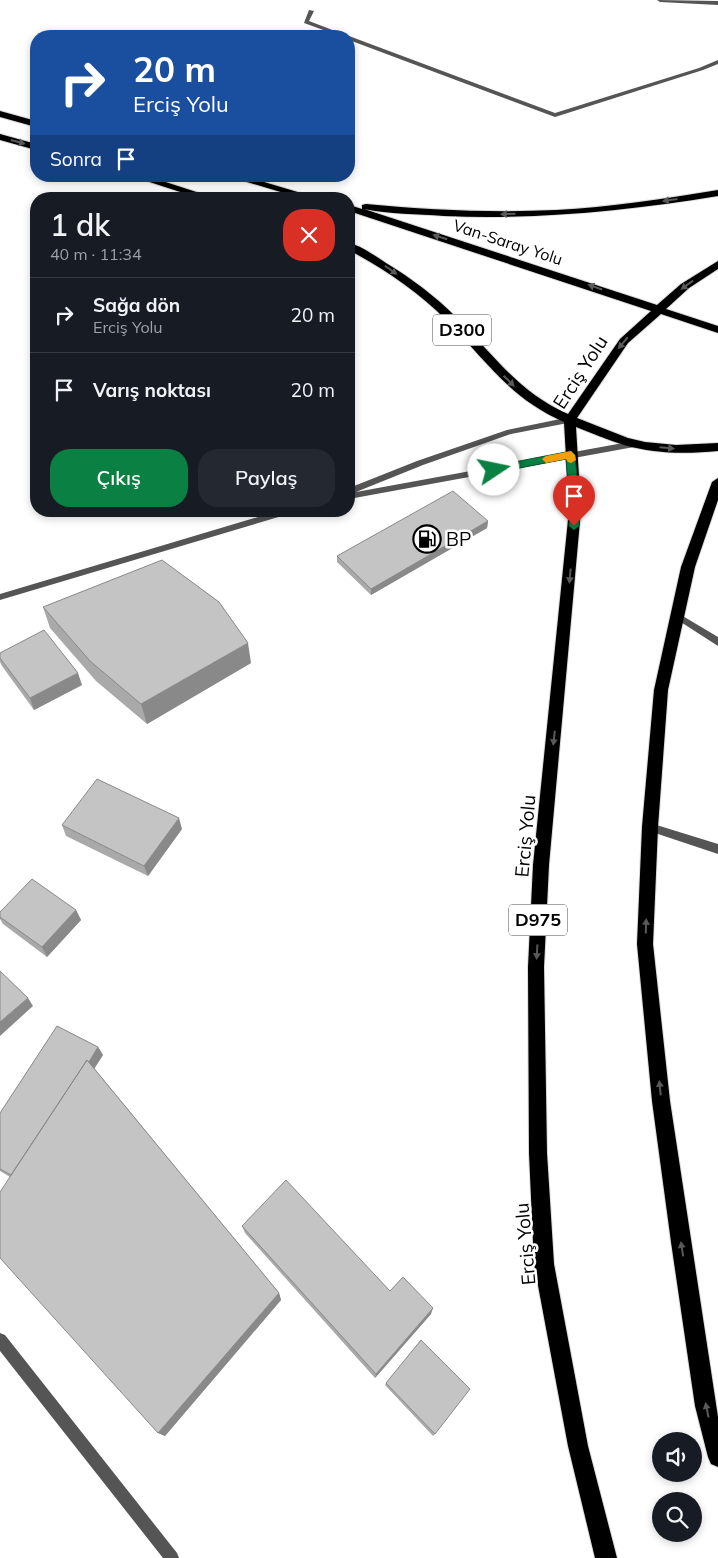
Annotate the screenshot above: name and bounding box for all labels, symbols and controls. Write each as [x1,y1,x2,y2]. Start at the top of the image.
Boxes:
text: 20 m [133,47,216,91]
icon: right [50,50,115,115]
text: Erciş Yolu [133,90,229,118]
one-way arrow [11,139,26,147]
icon: arrive [112,145,140,173]
text: Sonra [50,147,102,171]
one-way arrow [662,197,678,205]
text: 1 dk [50,206,110,244]
button: close [283,209,335,261]
one-way arrow [500,210,516,218]
street label: Van-Saray Yolu [451,215,565,269]
one-way arrow [433,233,448,241]
text: 40 m · 11:34 [50,244,142,264]
one-way arrow [384,265,397,275]
one-way arrow [680,280,694,290]
one-way arrow [587,283,602,291]
text: Sağa dön [93,293,180,317]
icon: right [50,301,78,329]
text: 20 m [291,303,335,327]
road number: D300 [433,314,491,346]
text: Erciş Yolu [93,317,163,337]
street label: Erciş Yolu [547,331,613,413]
one-way arrow [617,337,629,349]
one-way arrow [503,374,515,386]
icon: arrive [50,376,78,404]
text: Varış noktası [93,378,211,402]
text: 20 m [291,378,335,402]
position arrow [467,443,519,495]
one-way arrow [659,444,675,452]
button: Çıkış [50,449,188,507]
button: Paylaş [198,449,335,507]
pin [553,475,595,526]
icon: arrive [560,482,588,510]
fuel station icon: BP [412,524,442,554]
place label: BP [446,527,471,551]
one-way arrow [565,568,573,584]
one-way arrow [550,730,558,746]
street label: Erciş Yolu [509,794,541,878]
road number: D975 [509,904,567,936]
one-way arrow [642,918,650,934]
one-way arrow [532,944,540,960]
one-way arrow [655,1080,663,1096]
street label: Erciş Yolu [509,1202,541,1286]
one-way arrow [677,1241,685,1257]
one-way arrow [702,1401,710,1417]
map controls [652,1432,702,1542]
button: sound [652,1432,702,1482]
button: search [652,1492,702,1542]

